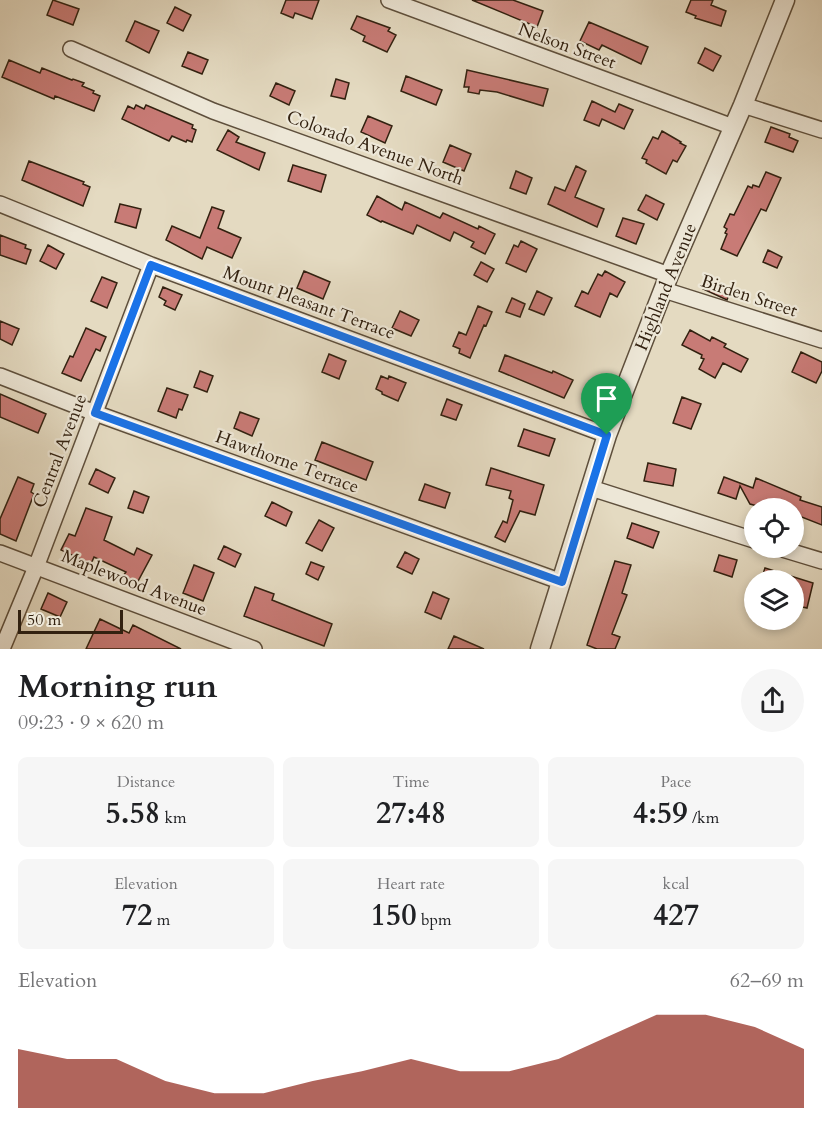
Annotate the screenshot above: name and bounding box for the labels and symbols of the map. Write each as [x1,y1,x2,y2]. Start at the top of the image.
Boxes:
street label: Nelson Street [515,17,620,75]
street label: Colorado Avenue North [283,104,467,192]
street label: Highland Avenue [629,220,703,354]
street label: Mount Pleasant Terrace [219,260,399,346]
street label: Birden Street [698,269,801,323]
pin [581,373,632,435]
street label: Central Avenue [27,391,93,511]
street label: Hawthorne Terrace [212,424,362,500]
street label: Maplewood Avenue [58,544,210,622]
scale bar [18,607,123,634]

